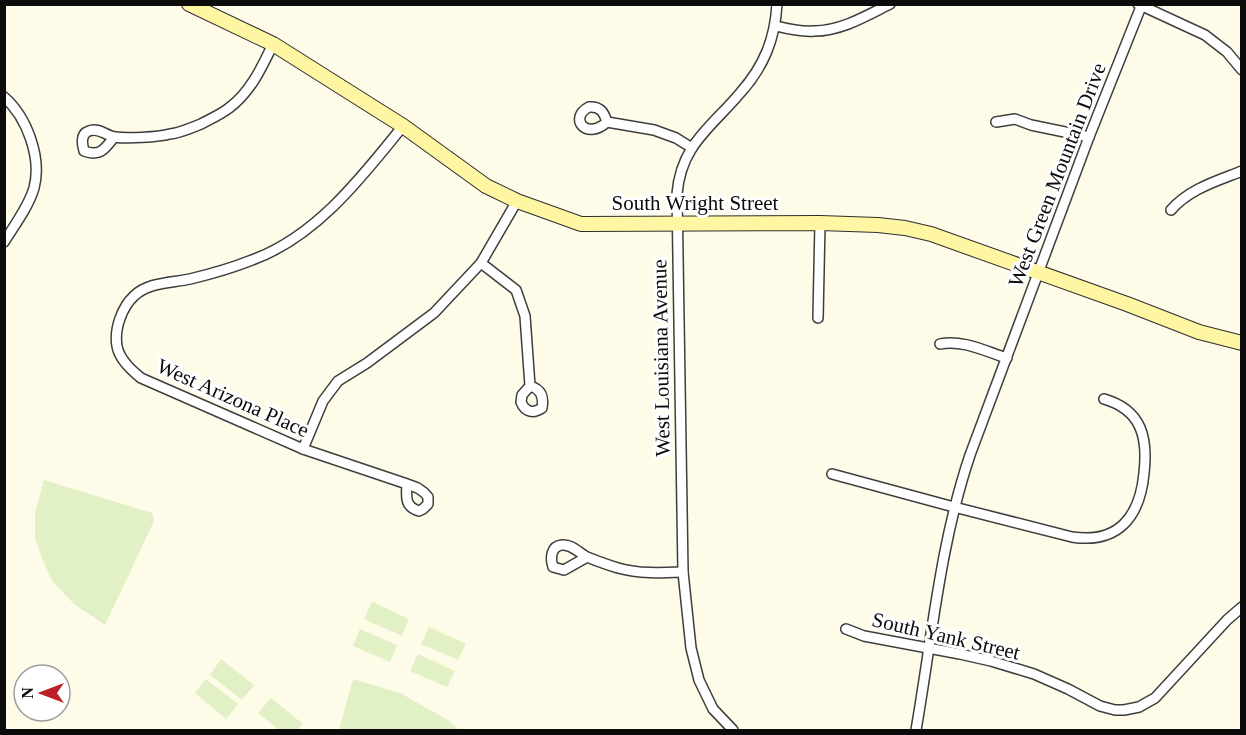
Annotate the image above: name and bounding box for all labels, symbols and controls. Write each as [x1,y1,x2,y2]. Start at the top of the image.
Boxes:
street label: West Green Mountain Drive [1003,60,1111,290]
street label: South Wright Street [612,191,779,215]
street label: West Louisiana Avenue [647,259,675,457]
street label: West Arizona Place [153,354,313,442]
street label: South Yank Street [870,607,1022,665]
north arrow [12,663,72,723]
text: N [19,687,36,699]

